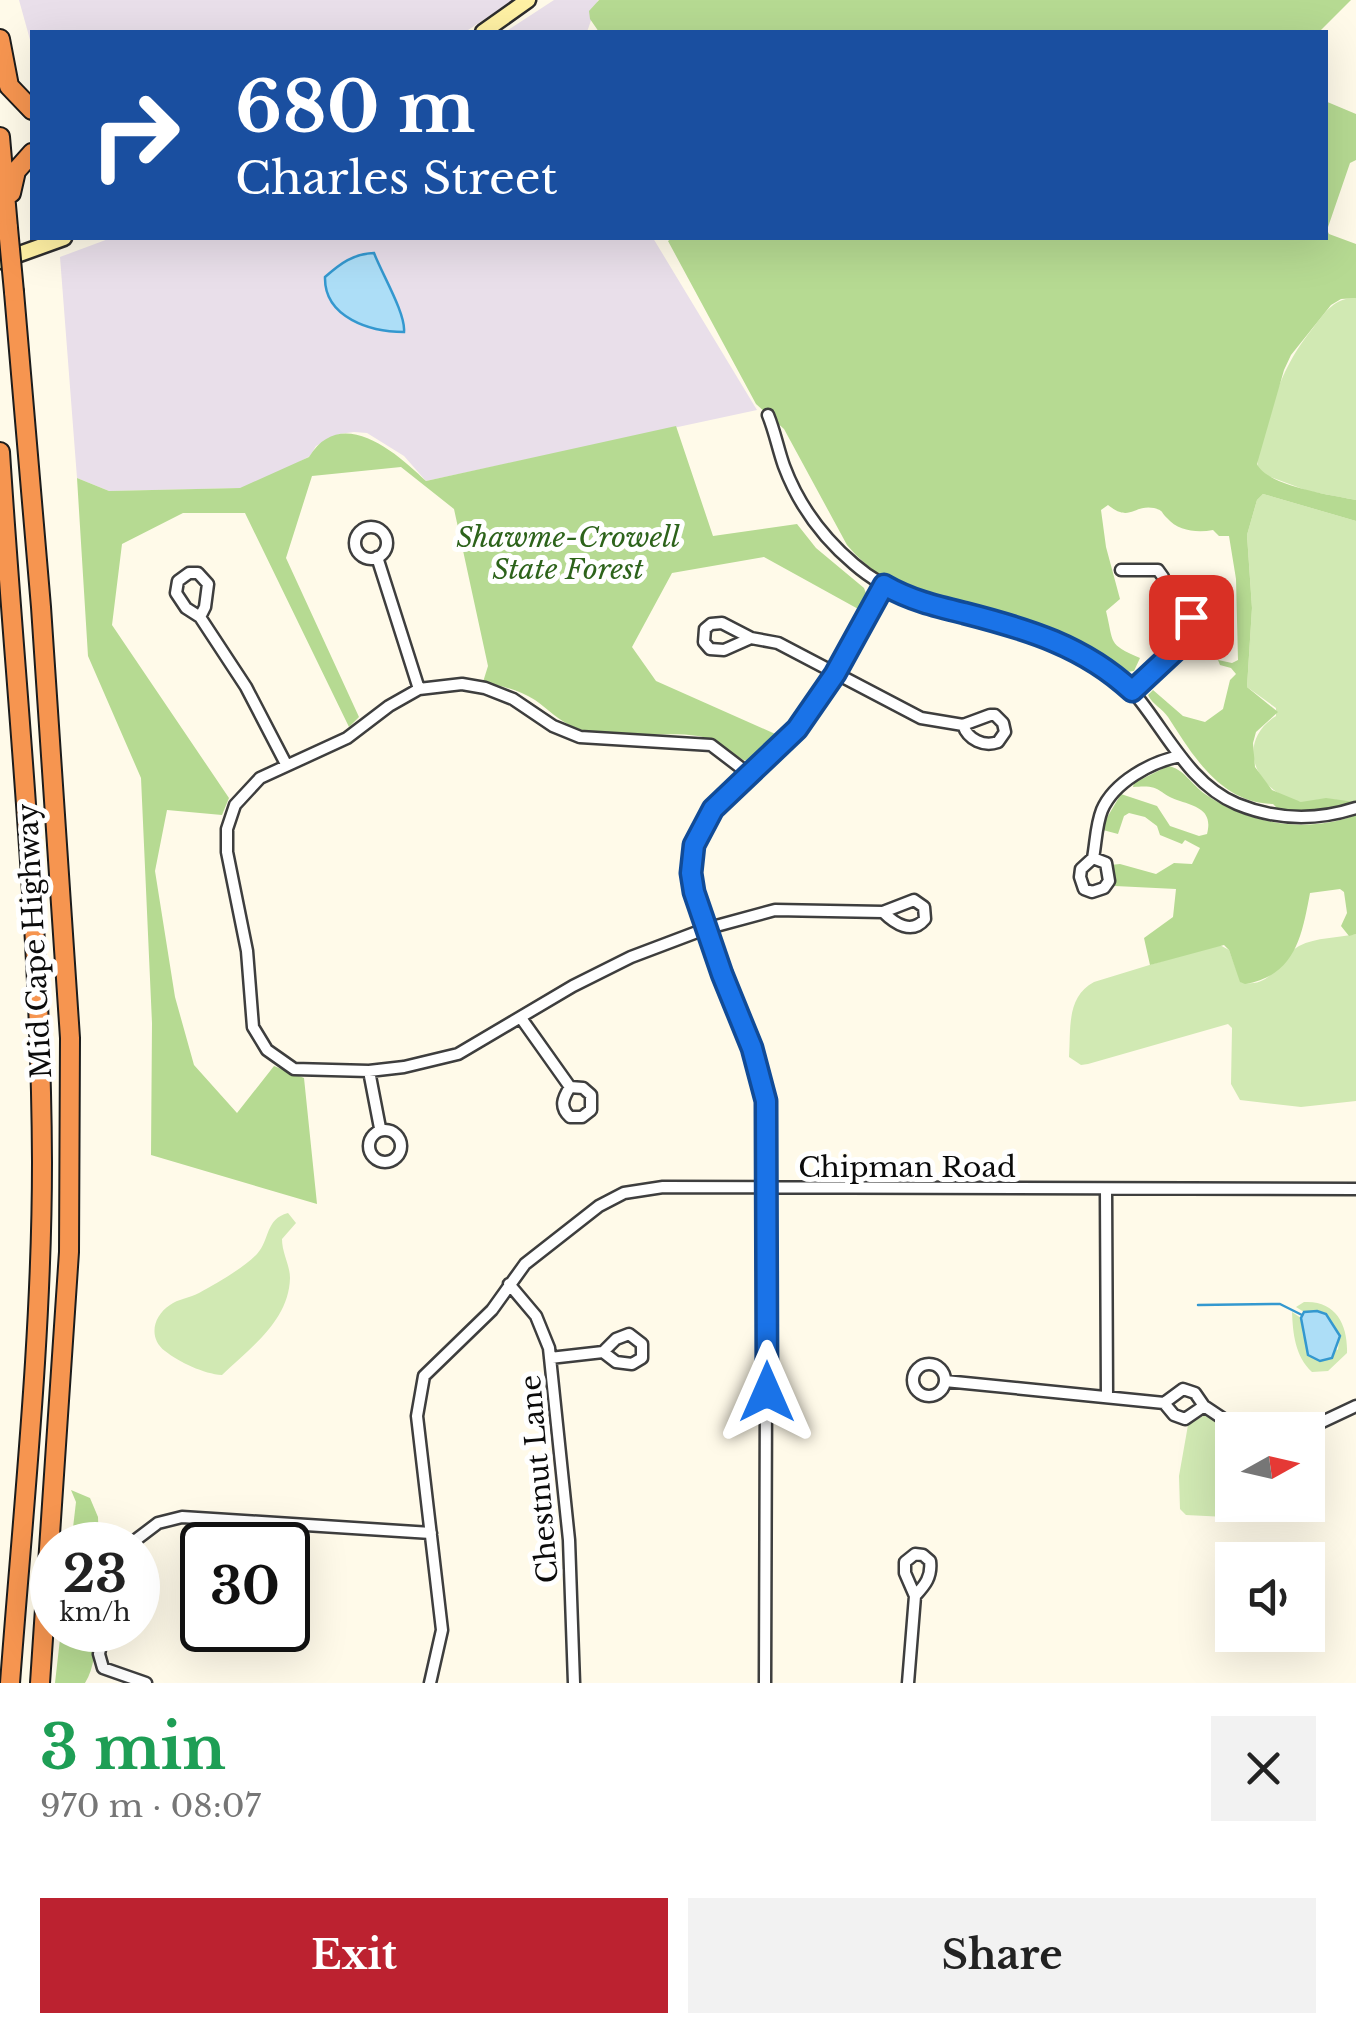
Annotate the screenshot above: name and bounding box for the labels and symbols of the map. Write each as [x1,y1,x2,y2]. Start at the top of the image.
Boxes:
park label: Shawme-Crowell State Forest [456,520,680,587]
pin [1149,575,1234,660]
street label: Mid Cape Highway [10,802,59,1079]
street label: Chipman Road [798,1150,1016,1185]
position arrow [715,1340,819,1444]
street label: Chestnut Lane [513,1373,566,1585]
north arrow [1215,1412,1325,1522]
speed limit sign: 30 [180,1522,310,1652]

